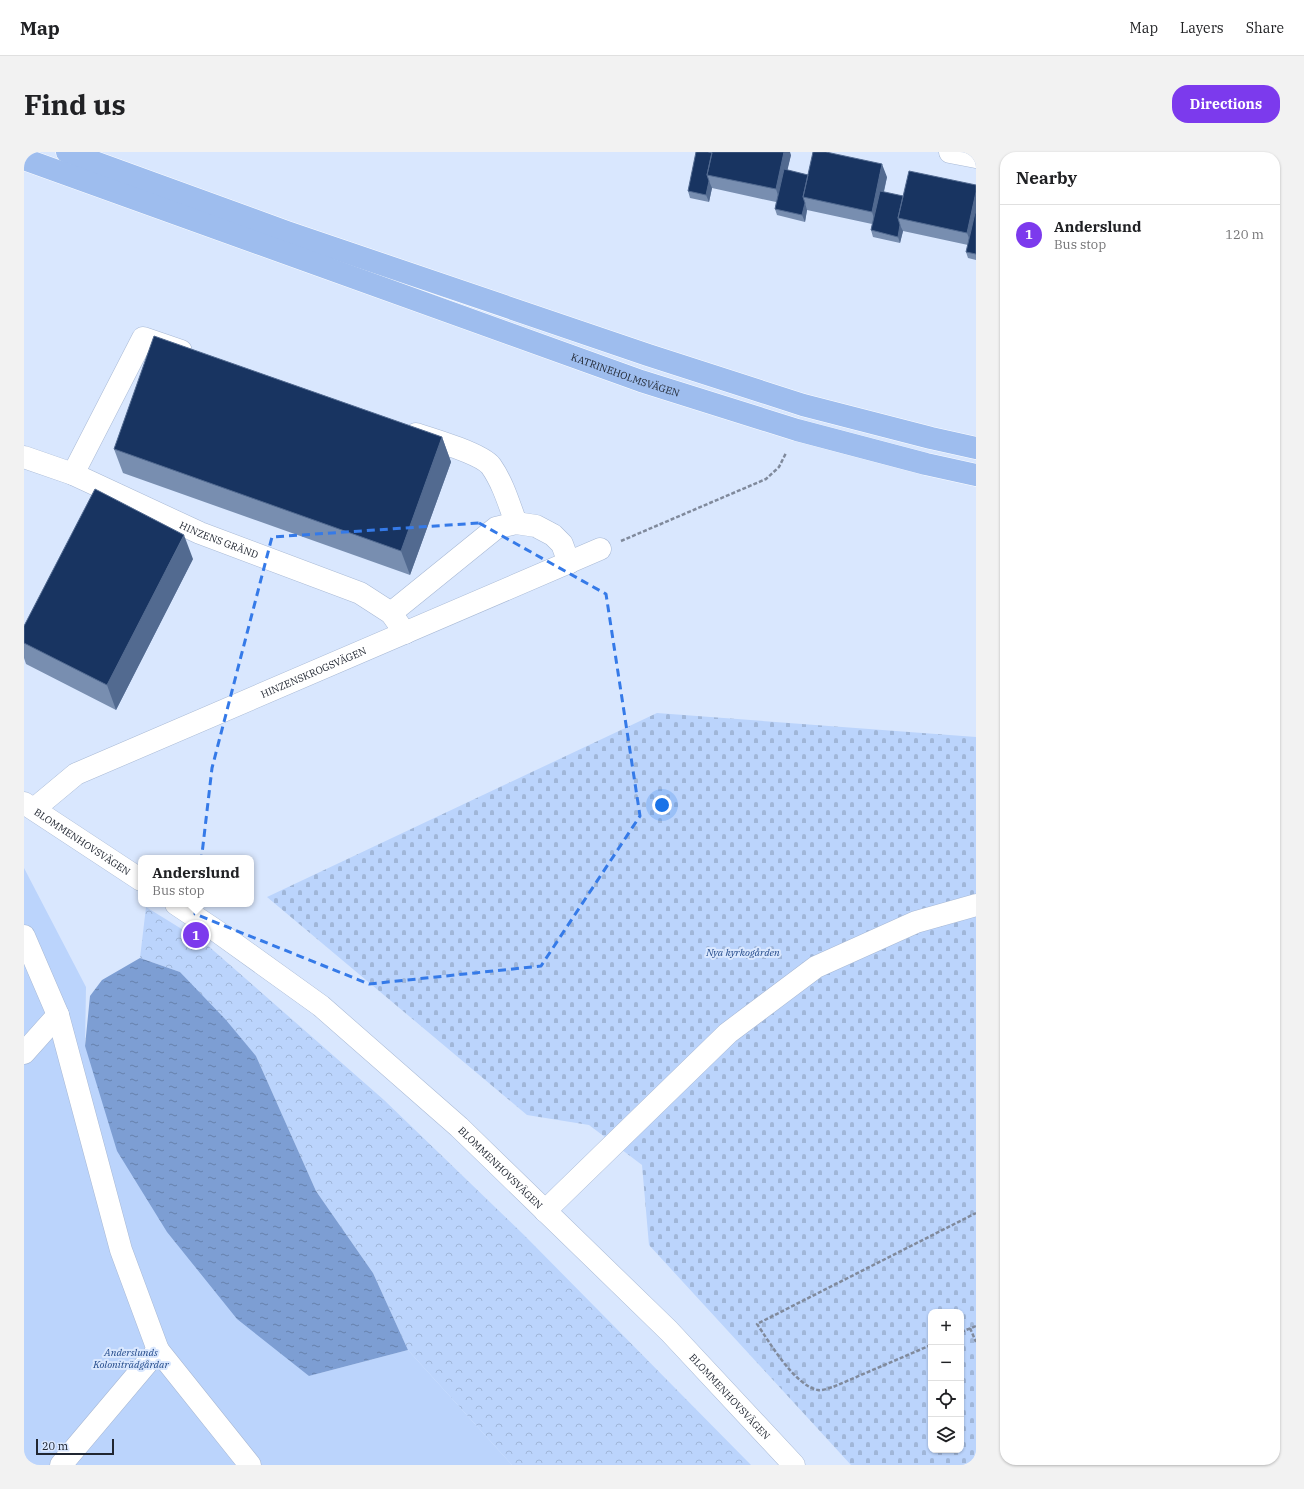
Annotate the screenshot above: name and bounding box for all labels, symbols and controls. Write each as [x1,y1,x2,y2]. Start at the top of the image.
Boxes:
text: Map [20,16,60,40]
text: Map [1130,19,1158,37]
text: Layers [1180,19,1224,37]
text: Share [1246,19,1284,37]
button: Directions [1172,85,1280,123]
text: Find us [24,86,126,123]
text: Nearby [1016,167,1077,189]
text: Anderslund [1054,217,1141,236]
text: 1 [1025,226,1033,243]
text: 120 m [1225,226,1264,243]
text: Bus stop [1054,236,1106,253]
street label: KATRINEHOLMSVÄGEN [569,350,681,400]
street label: HINZENS GRÄND [177,518,260,561]
street label: HINZENSKROGSVÄGEN [259,644,369,701]
your location [652,795,672,815]
street label: BLOMMENHOVSVÄGEN [32,805,133,878]
popup [138,855,254,907]
text: Anderslund [152,863,240,882]
text: Bus stop [152,882,204,899]
pin: 1 [183,920,209,950]
park label: Nya kyrkogården [705,946,780,959]
street label: BLOMMENHOVSVÄGEN [455,1124,545,1212]
map controls [928,1309,964,1453]
button: + [928,1309,964,1345]
button: − [928,1345,964,1381]
park label: Anderslunds Koloniträdgårdar [92,1346,169,1371]
street label: BLOMMENHOVSVÄGEN [686,1351,773,1443]
button: locate [928,1381,964,1417]
button: layers [928,1417,964,1453]
scale bar [36,1437,114,1456]
text: 20 m [42,1439,68,1453]

